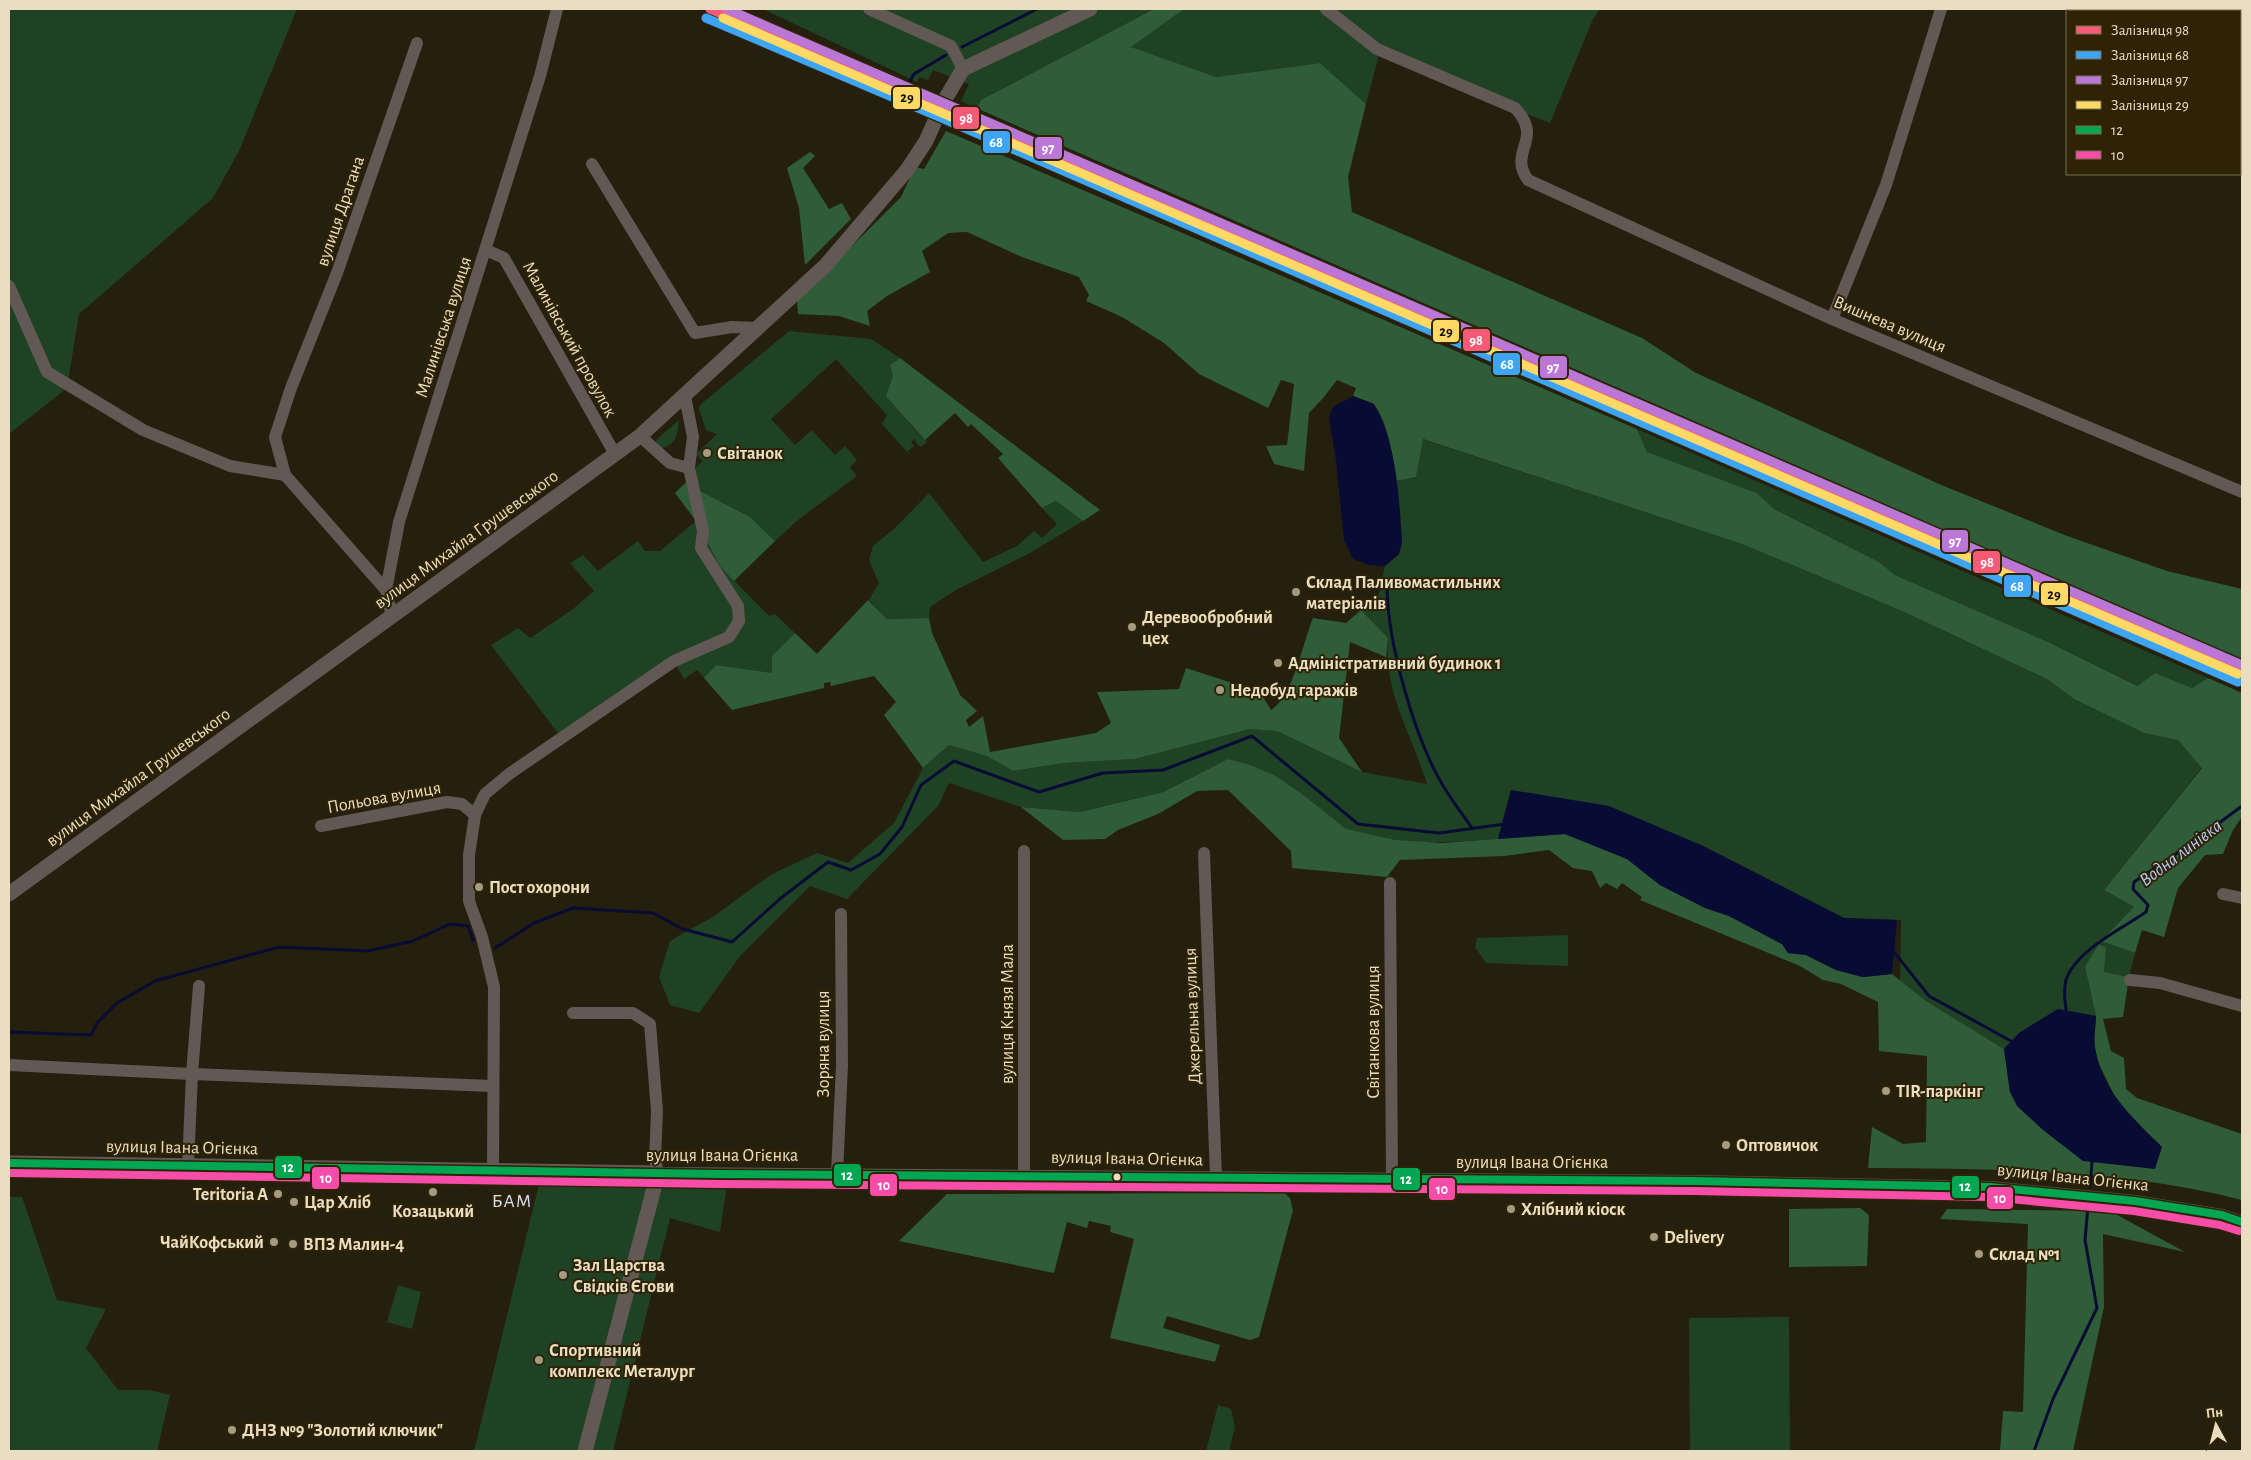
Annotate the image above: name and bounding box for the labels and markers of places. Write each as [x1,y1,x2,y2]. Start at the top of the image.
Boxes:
place label: Світанок [717,445,783,463]
marker: Світанок [701,447,713,459]
place label: Склад Паливомастильних матеріалів [1306,574,1501,613]
marker: Склад Паливомастильних матеріалів [1290,586,1302,598]
place label: Деревообробний цех [1142,609,1273,648]
marker: Деревообробний цех [1126,621,1138,633]
place label: Адміністративний будинок 1 [1288,655,1501,673]
marker: Адміністративний будинок 1 [1272,657,1284,669]
place label: Недобуд гаражів [1230,682,1358,700]
marker: Недобуд гаражів [1214,684,1226,696]
place label: Пост охорони [489,879,590,897]
marker: Пост охорони [473,881,485,893]
place label: TIR-паркінг [1896,1083,1983,1101]
marker: TIR-паркінг [1880,1085,1892,1097]
place label: Оптовичок [1736,1137,1818,1155]
marker: Оптовичок [1720,1139,1732,1151]
unlabelled marker [1112,1172,1122,1182]
place label: Teritoria A [193,1186,268,1204]
marker: Козацький [427,1186,439,1198]
marker: Teritoria A [272,1188,284,1200]
place label: Цар Хліб [304,1194,371,1212]
marker: Цар Хліб [288,1196,300,1208]
place label: Хлібний кіоск [1521,1201,1625,1219]
place label: Козацький [392,1203,474,1221]
marker: Хлібний кіоск [1505,1203,1517,1215]
place label: Delivery [1664,1229,1725,1247]
marker: Delivery [1648,1231,1660,1243]
place label: ЧайКофський [160,1234,264,1252]
marker: ЧайКофський [268,1236,280,1248]
place label: ВПЗ Малин-4 [303,1236,404,1254]
marker: ВПЗ Малин-4 [287,1238,299,1250]
place label: Склад №1 [1989,1246,2061,1264]
marker: Склад №1 [1973,1248,1985,1260]
place label: Зал Царства Свідків Єгови [573,1257,675,1296]
marker: Зал Царства Свідків Єгови [557,1269,569,1281]
place label: Спортивний комплекс Металург [549,1342,695,1381]
marker: Спортивний комплекс Металург [533,1354,545,1366]
place label: ДНЗ №9 "Золотий ключик" [242,1422,443,1440]
marker: ДНЗ №9 "Золотий ключик" [226,1424,238,1436]

